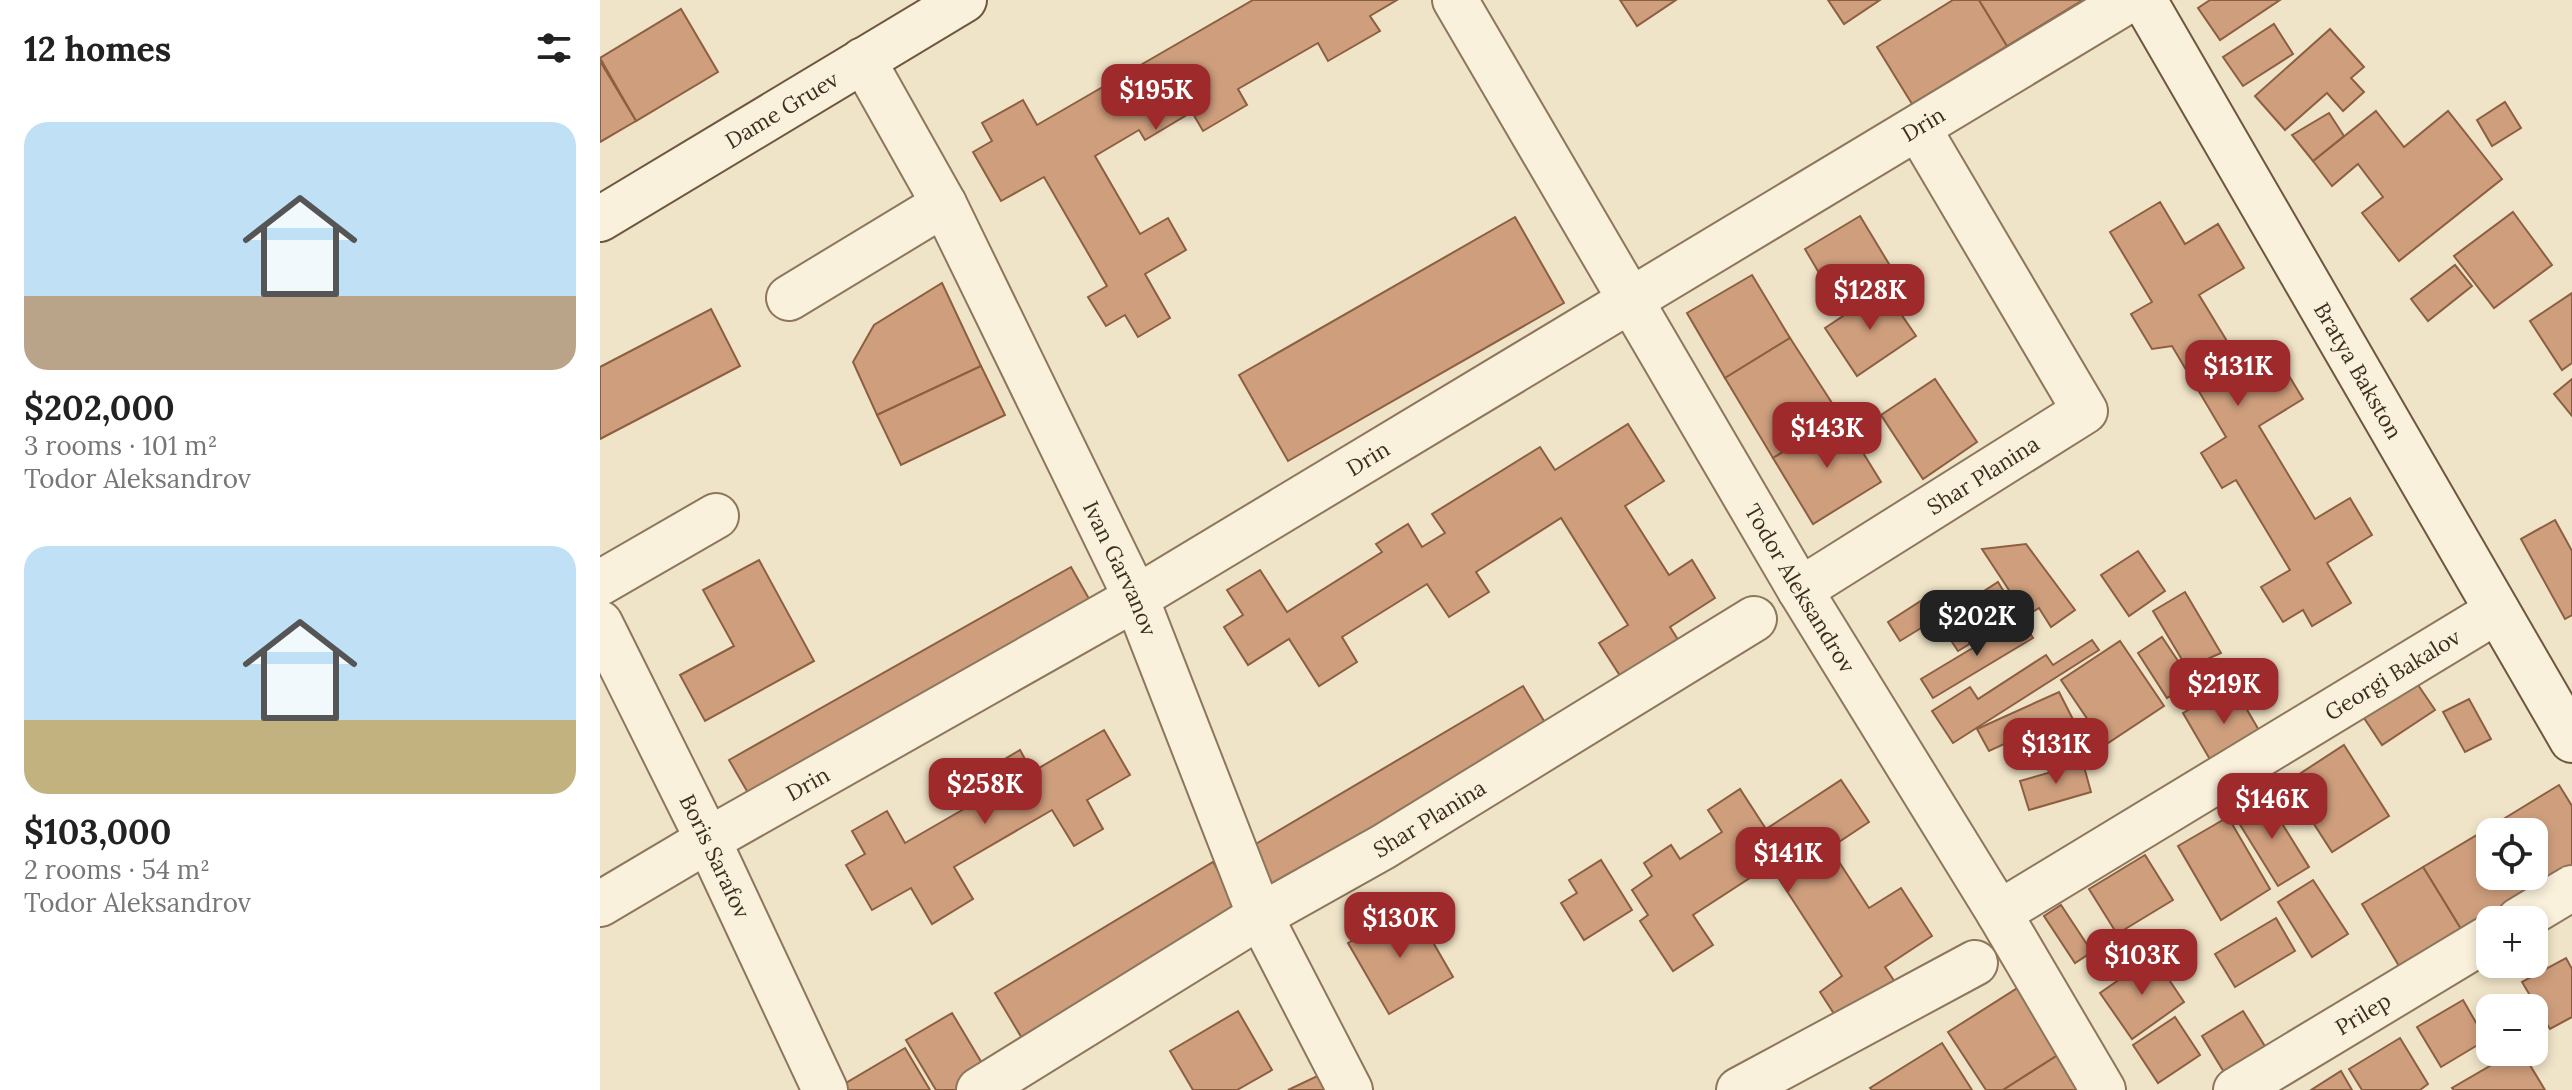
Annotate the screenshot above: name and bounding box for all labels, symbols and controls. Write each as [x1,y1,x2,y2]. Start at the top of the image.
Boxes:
icon: filters [532,26,576,70]
text: 12 homes [24,27,171,70]
street label: Dame Gruev [720,64,844,155]
pin: $195K [1100,64,1212,132]
text: $195K [1119,73,1193,106]
street label: Drin [1896,100,1950,148]
icon: home [228,174,372,318]
pin: $128K [1814,264,1926,332]
text: $128K [1833,273,1907,306]
street label: Bratya Bakston [2308,297,2409,444]
pin: $131K [2182,340,2294,408]
text: $131K [2203,349,2273,382]
text: $202,000 [24,386,175,429]
pin: $143K [1771,402,1883,470]
text: $143K [1790,411,1864,444]
text: 3 rooms · 101 m² [24,429,217,462]
street label: Shar Planina [1922,429,2044,521]
street label: Drin [1341,435,1395,482]
text: Todor Aleksandrov [24,462,251,495]
street label: Ivan Garvanov [1077,496,1164,641]
street label: Todor Aleksandrov [1739,499,1862,679]
pin: $202K [1921,590,2033,658]
icon: home [228,598,372,742]
text: $202K [1938,599,2016,632]
street label: Georgi Bakalov [2319,622,2466,726]
pin: $219K [2168,658,2280,726]
text: $219K [2187,667,2261,700]
pin: $131K [2000,718,2112,786]
text: $131K [2021,727,2091,760]
pin: $258K [929,758,1041,826]
street label: Drin [781,760,834,807]
text: $258K [947,767,1023,800]
street label: Shar Planina [1368,773,1491,864]
pin: $146K [2216,773,2328,841]
text: $146K [2235,782,2309,815]
street label: Boris Sarafov [673,790,757,923]
text: $103,000 [24,810,171,853]
map controls [2476,818,2548,1066]
button: locate [2476,818,2548,890]
pin: $141K [1732,827,1844,895]
text: $141K [1753,836,1823,869]
text: 2 rooms · 54 m² [24,853,210,886]
text: Todor Aleksandrov [24,886,251,919]
pin: $130K [1344,892,1456,960]
text: $130K [1362,901,1438,934]
button: + [2476,906,2548,978]
pin: $103K [2086,929,2198,997]
text: $103K [2104,938,2180,971]
street label: Prilep [2330,986,2396,1041]
button: − [2476,994,2548,1066]

